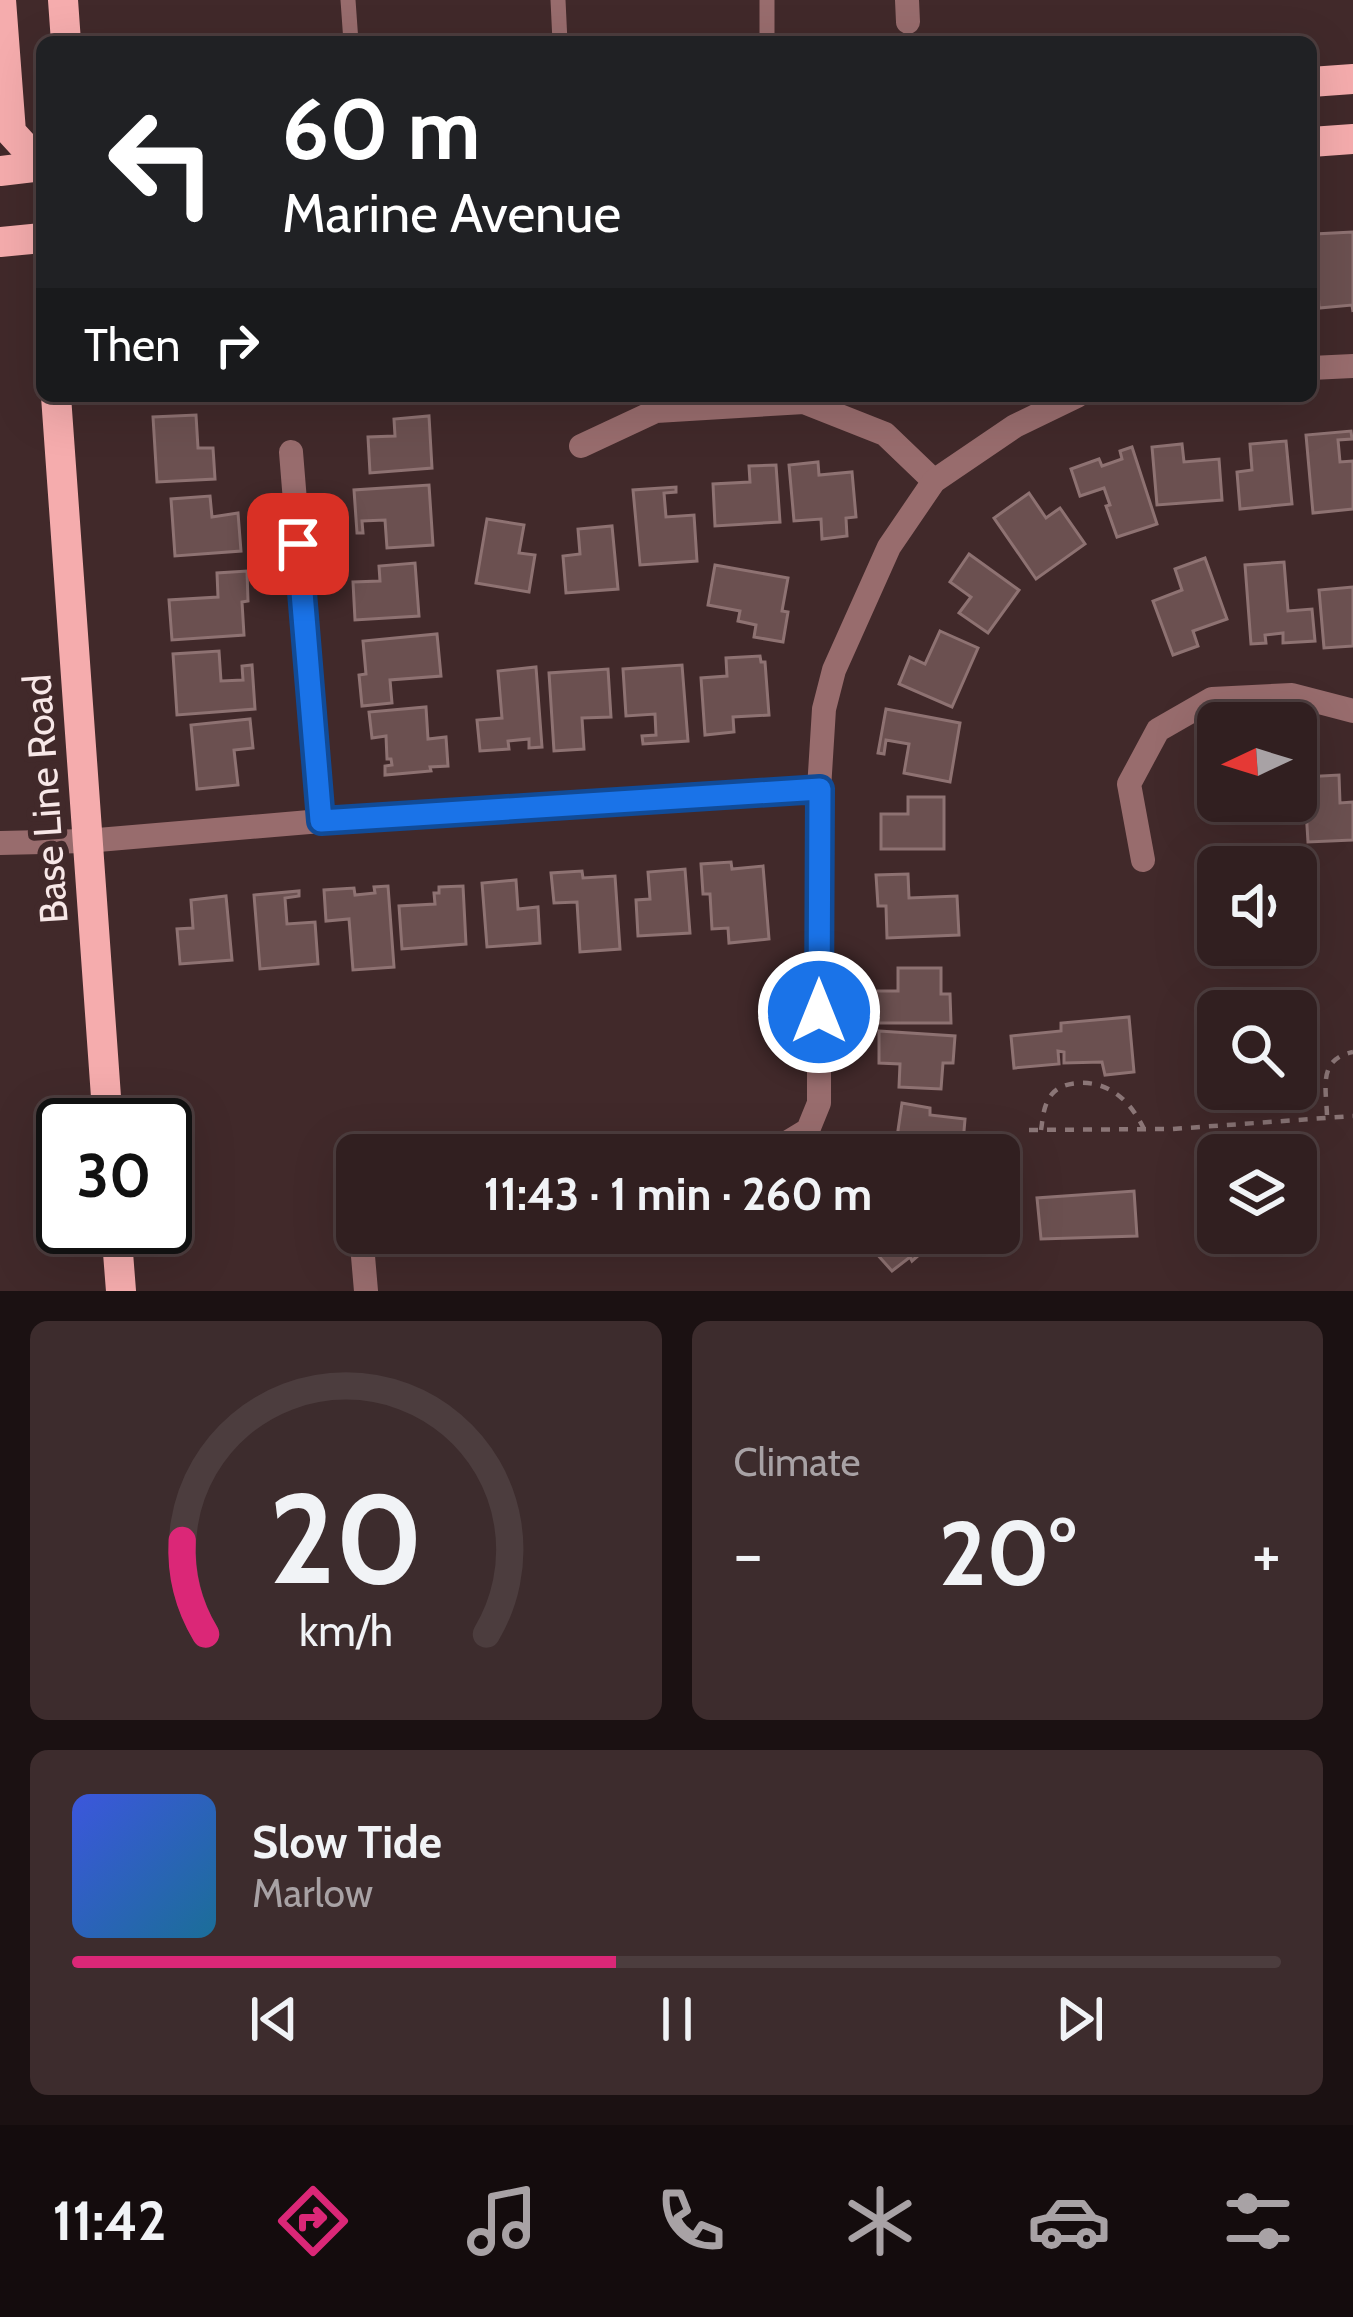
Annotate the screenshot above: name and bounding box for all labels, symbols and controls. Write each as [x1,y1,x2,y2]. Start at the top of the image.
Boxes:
text: 60 m [282,78,480,180]
icon: left [84,84,240,240]
text: Marine Avenue [282,180,621,246]
icon: right [204,312,270,378]
text: Then [84,318,180,372]
pin [247,493,349,595]
icon: arrive [265,511,331,577]
street label: Base Line Road [12,673,78,925]
north arrow [1197,702,1317,822]
map controls [1197,702,1317,1254]
button: sound [1197,846,1317,966]
position arrow [756,949,882,1075]
button: search [1197,990,1317,1110]
speed limit sign: 30 [36,1098,192,1254]
button: layers [1197,1134,1317,1254]
text: 11:43 · 1 min · 260 m [484,1167,872,1221]
text: Climate [734,1438,860,1486]
text: 20 [269,1463,423,1614]
text: 20° [939,1498,1076,1608]
text: − [734,1513,763,1594]
text: + [1252,1513,1281,1594]
text: km/h [299,1604,393,1656]
text: Slow Tide [252,1815,442,1869]
text: Marlow [252,1869,373,1917]
icon: previous [241,1986,307,2052]
icon: pause [644,1986,710,2052]
icon: next [1047,1986,1113,2052]
icon: directions [271,2179,355,2263]
icon: music [460,2179,544,2263]
icon: phone [649,2179,733,2263]
icon: climate [838,2179,922,2263]
icon: car [1027,2179,1111,2263]
icon: filters [1216,2179,1300,2263]
text: 11:42 [53,2188,166,2254]

